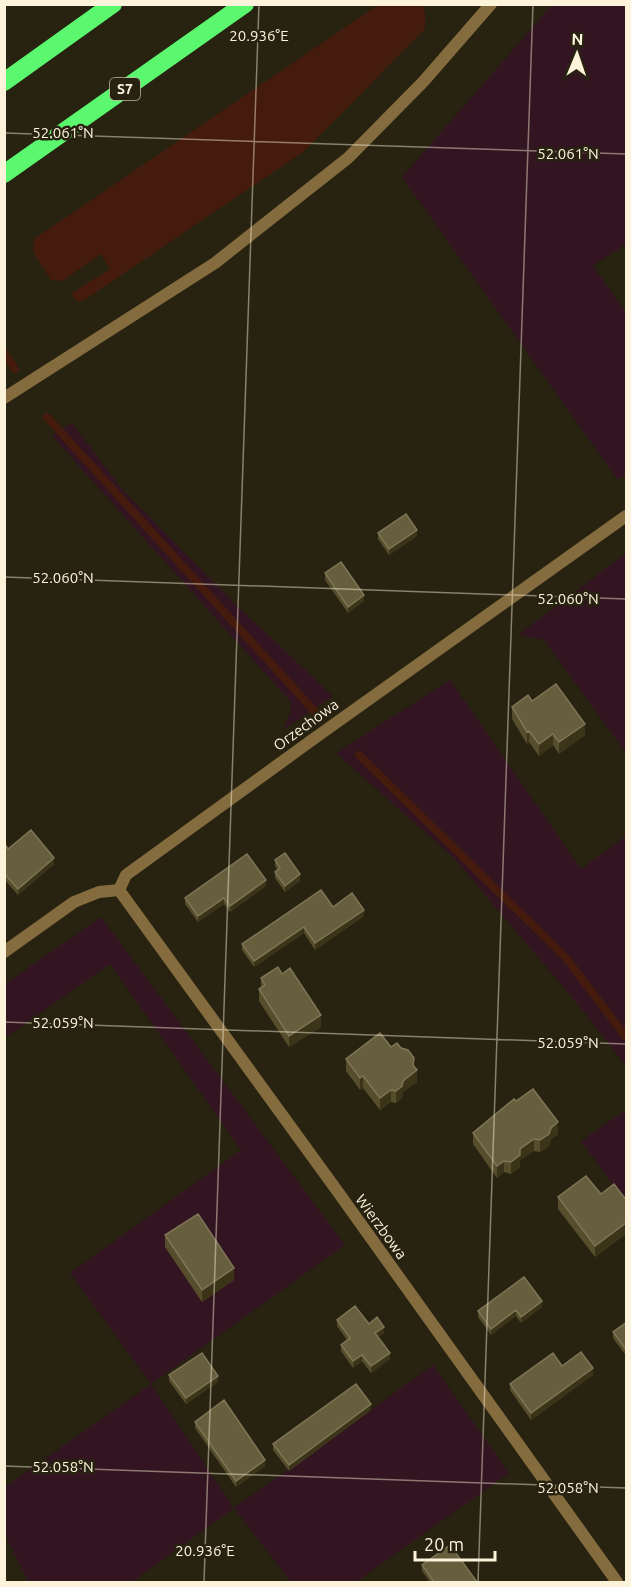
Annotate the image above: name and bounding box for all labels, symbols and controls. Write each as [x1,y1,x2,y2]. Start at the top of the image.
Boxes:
north arrow [547,24,607,84]
text: 20.936°E [229,27,289,44]
text: N [571,30,584,48]
road number: S7 [110,78,140,100]
text: 52.061°N [32,124,94,141]
text: 52.061°N [537,145,599,162]
text: 52.060°N [32,569,94,586]
text: 52.060°N [537,590,599,607]
street label: Orzechowa [270,695,341,754]
text: 52.059°N [32,1014,94,1031]
text: 52.059°N [537,1034,599,1051]
street label: Wierzbowa [352,1191,410,1262]
text: 52.058°N [32,1458,94,1475]
text: 52.058°N [537,1479,599,1496]
scale bar [415,1524,494,1562]
text: 20 m [424,1534,464,1554]
text: 20.936°E [175,1542,235,1559]

